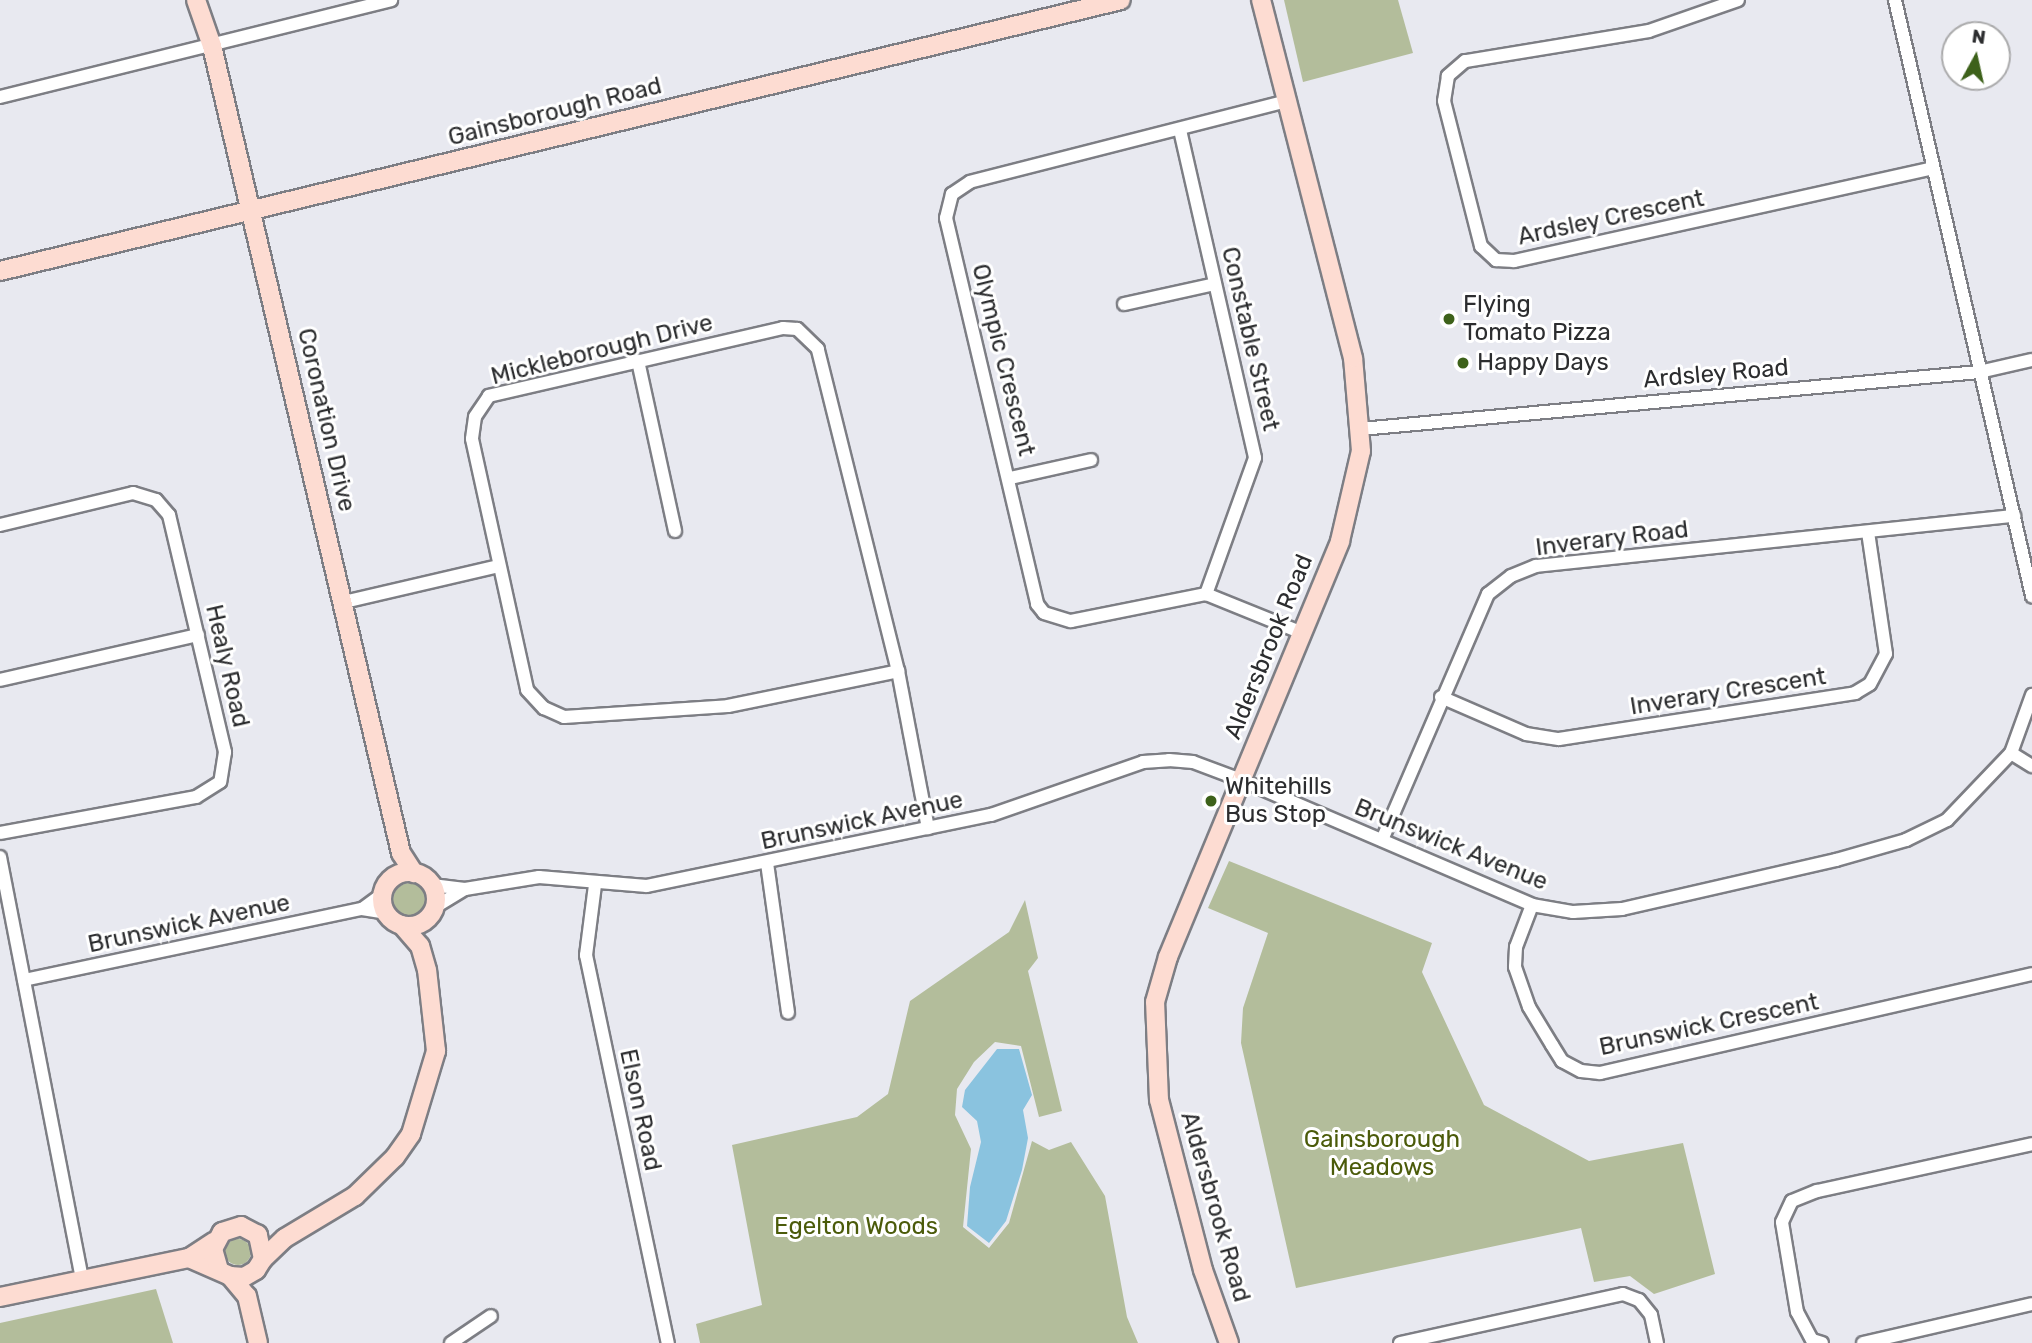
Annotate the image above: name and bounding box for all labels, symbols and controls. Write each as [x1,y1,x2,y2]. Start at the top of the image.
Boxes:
north arrow [1941,21,2011,91]
text: N [1970,24,1987,49]
street label: Gainsborough Road [445,72,665,152]
street label: Ardsley Crescent [1515,184,1707,252]
street label: Constable Street [1215,244,1285,434]
street label: Olympic Crescent [965,261,1041,459]
place label: Flying Tomato Pizza [1463,291,1611,347]
street label: Mickleborough Drive [488,309,716,391]
marker: Flying Tomato Pizza [1441,311,1457,327]
street label: Coronation Drive [291,326,361,514]
place label: Happy Days [1477,349,1609,377]
street label: Ardsley Road [1642,353,1790,395]
marker: Happy Days [1455,355,1471,371]
street label: Inverary Road [1534,515,1690,563]
street label: Aldersbrook Road [1219,550,1319,744]
street label: Healy Road [199,602,255,730]
street label: Inverary Crescent [1628,662,1828,722]
place label: Whitehills Bus Stop [1225,773,1332,829]
street label: Brunswick Avenue [758,785,966,857]
marker: Whitehills Bus Stop [1203,793,1219,809]
street label: Brunswick Avenue [1350,793,1552,897]
street label: Brunswick Avenue [85,888,293,960]
street label: Brunswick Crescent [1597,988,1821,1062]
street label: Elson Road [613,1047,667,1173]
street label: Aldersbrook Road [1174,1108,1256,1306]
park label: Gainsborough Meadows [1304,1126,1460,1182]
park label: Egelton Woods [774,1213,938,1241]

